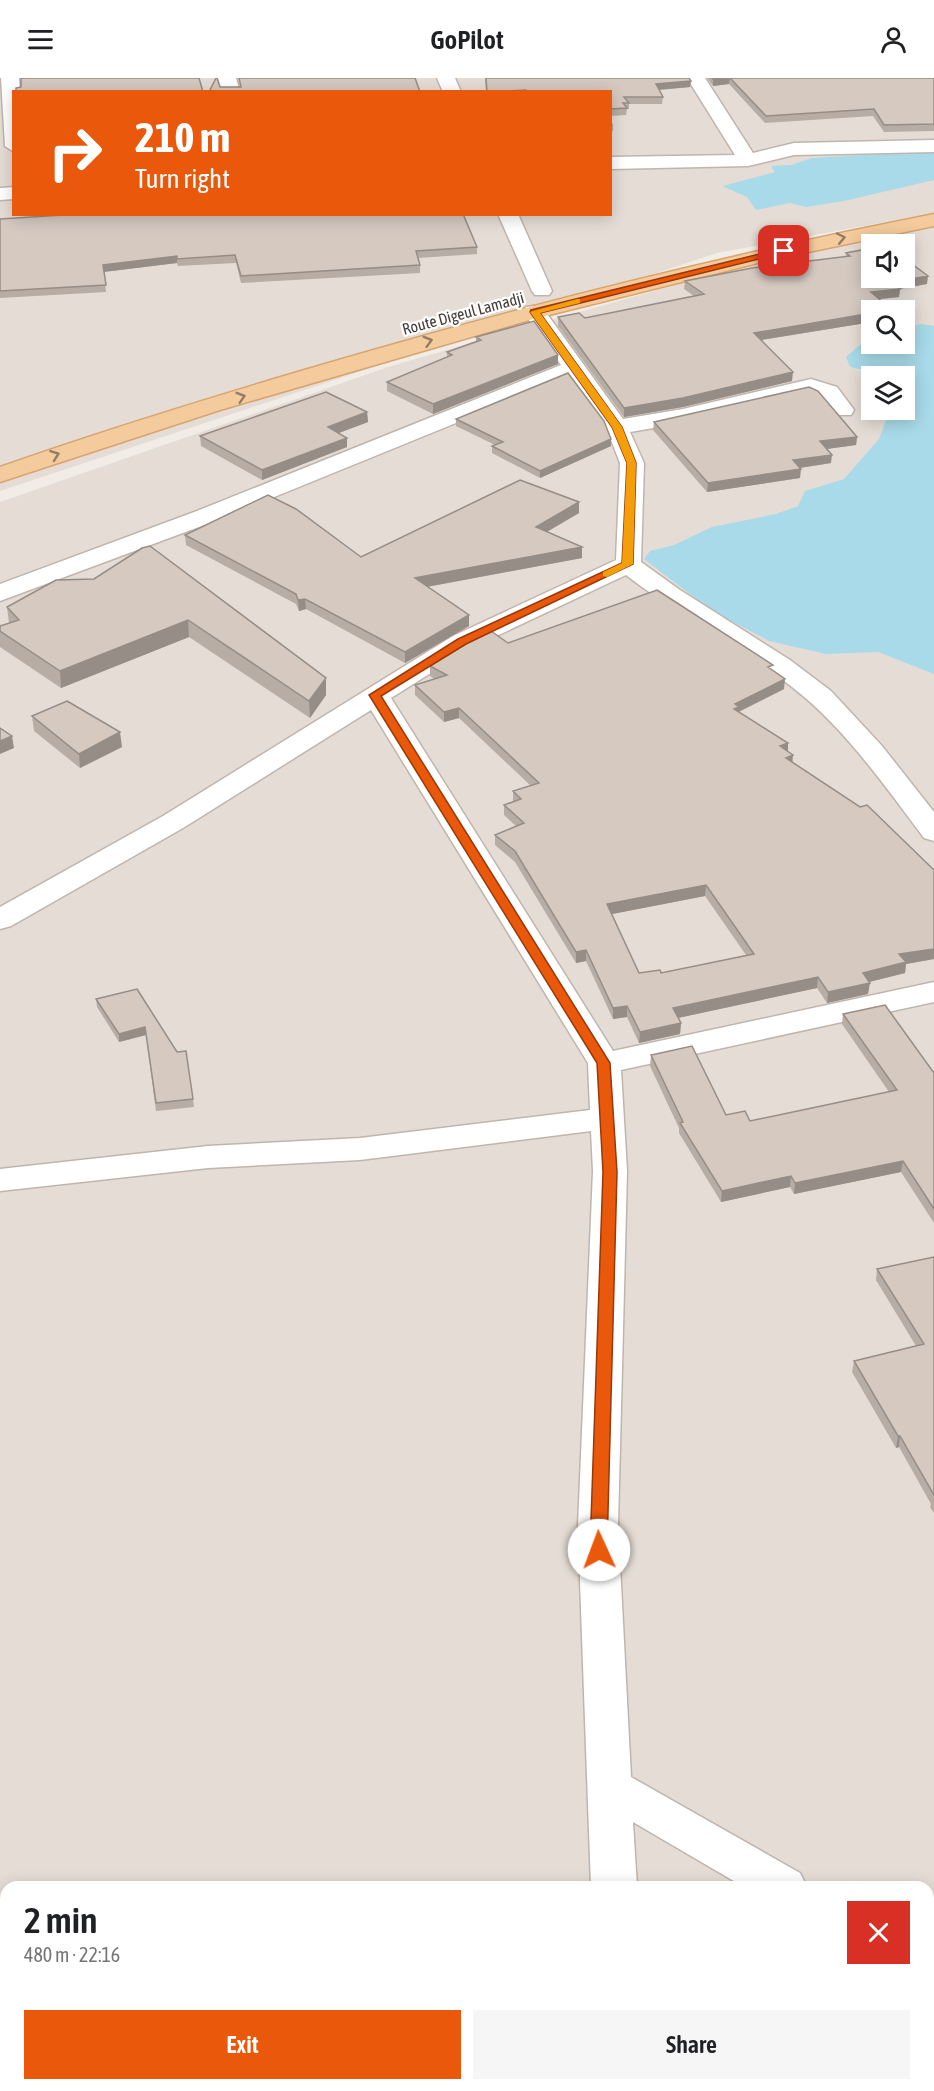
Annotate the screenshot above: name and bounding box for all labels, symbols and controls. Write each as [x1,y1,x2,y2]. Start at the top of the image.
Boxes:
icon: menu [24,23,57,56]
icon: person [877,23,910,56]
text: GoPilot [430,24,504,55]
text: 210 m [135,113,230,161]
icon: right [36,114,114,192]
text: Turn right [135,163,230,194]
pin [758,225,809,276]
one-way arrow [836,233,846,246]
icon: arrive [767,234,800,267]
map controls [861,234,915,420]
button: sound [861,234,915,288]
street label: Route Digeul Lamadji [400,288,526,339]
button: search [861,300,915,354]
one-way arrow [422,336,433,348]
button: layers [861,366,915,420]
one-way arrow [235,392,246,404]
one-way arrow [49,450,60,462]
position arrow [567,1518,631,1582]
text: 2 min [24,1899,98,1941]
button: close [847,1901,910,1964]
text: 480 m · 22:16 [24,1943,120,1966]
button: Exit [24,2010,461,2079]
button: Share [473,2010,910,2079]

